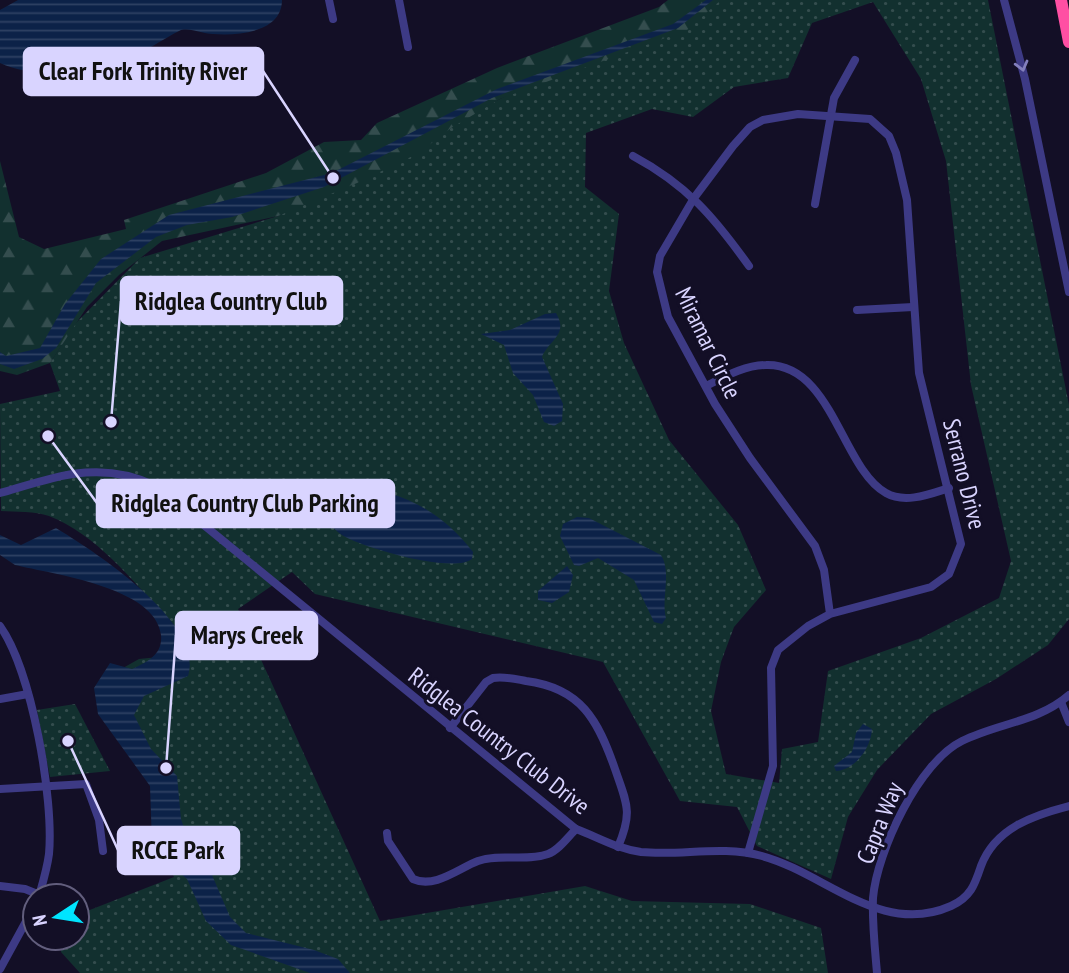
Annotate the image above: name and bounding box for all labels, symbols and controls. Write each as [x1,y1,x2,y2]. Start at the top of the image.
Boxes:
callout: Clear Fork Trinity River [24,48,263,95]
text: Clear Fork Trinity River [39,54,248,87]
one-way arrow [1014,60,1028,72]
callout: Ridglea Country Club [121,277,342,324]
street label: Miramar Circle [668,282,749,404]
text: Ridglea Country Club [135,284,327,317]
street label: Serrano Drive [936,416,993,532]
callout: Ridglea Country Club Parking [97,480,394,527]
text: Ridglea Country Club Parking [111,486,379,519]
callout: Marys Creek [176,612,317,659]
text: Marys Creek [191,618,303,651]
street label: Ridglea Country Club Drive [402,660,596,821]
street label: Capra Way [849,777,910,868]
callout: RCCE Park [118,827,239,874]
text: RCCE Park [132,833,225,866]
north arrow [21,882,91,952]
text: N [27,913,52,928]

